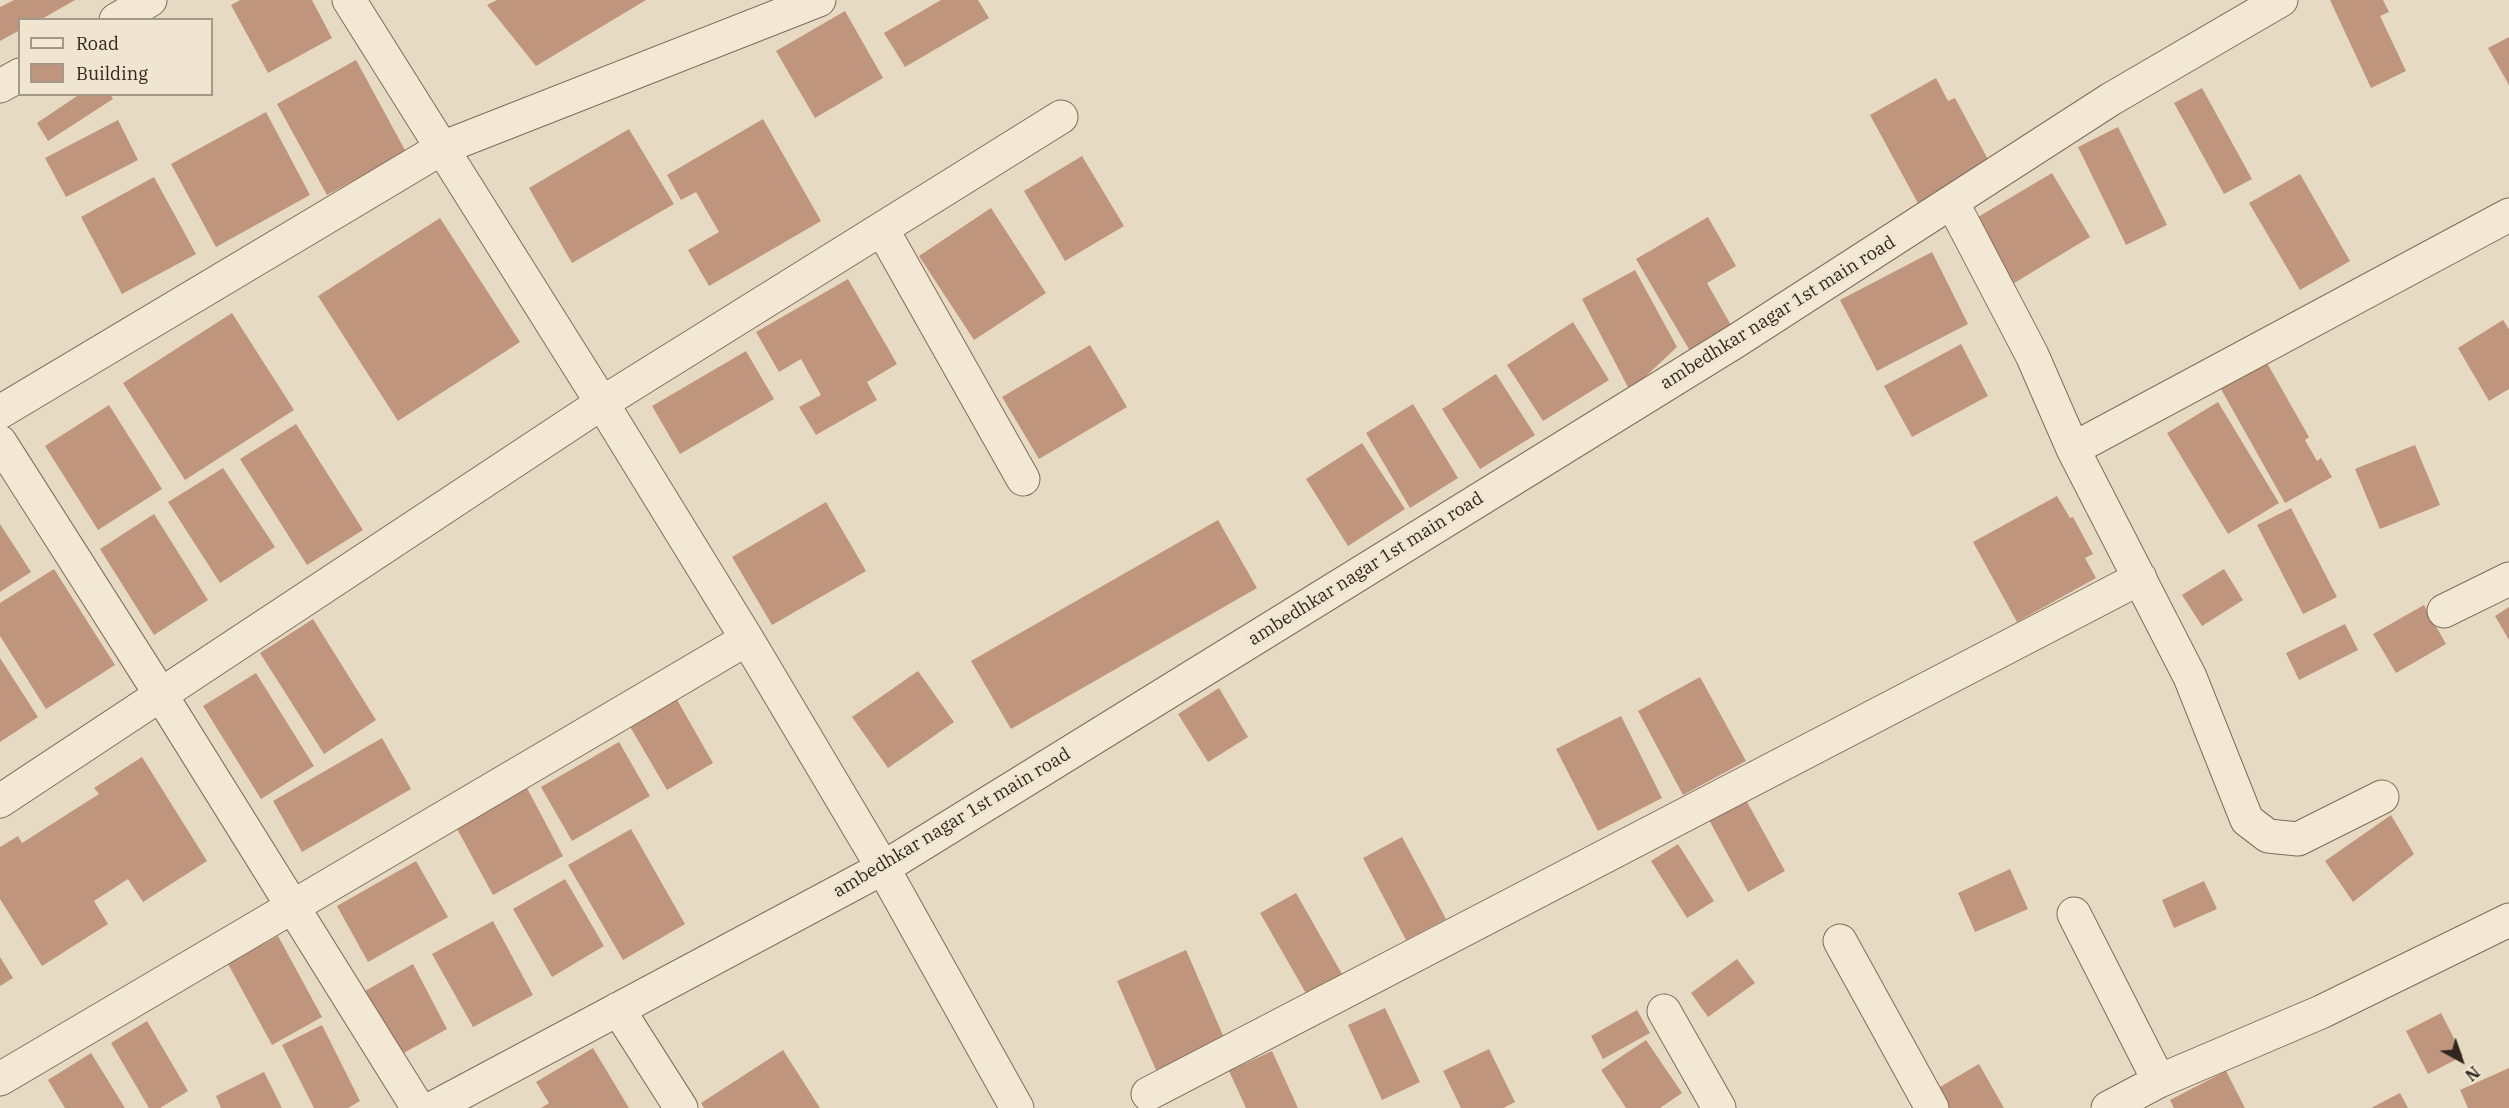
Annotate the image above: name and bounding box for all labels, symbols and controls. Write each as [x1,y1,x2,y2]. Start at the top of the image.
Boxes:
legend [18,18,213,96]
text: Road [76,32,119,55]
text: Building [76,62,148,85]
street label: ambedhkar nagar 1st main road [1657,232,1899,394]
street label: ambedhkar nagar 1st main road [1245,488,1487,650]
street label: ambedhkar nagar 1st main road [830,743,1074,903]
north arrow [2431,1030,2491,1090]
text: N [2461,1062,2484,1086]

